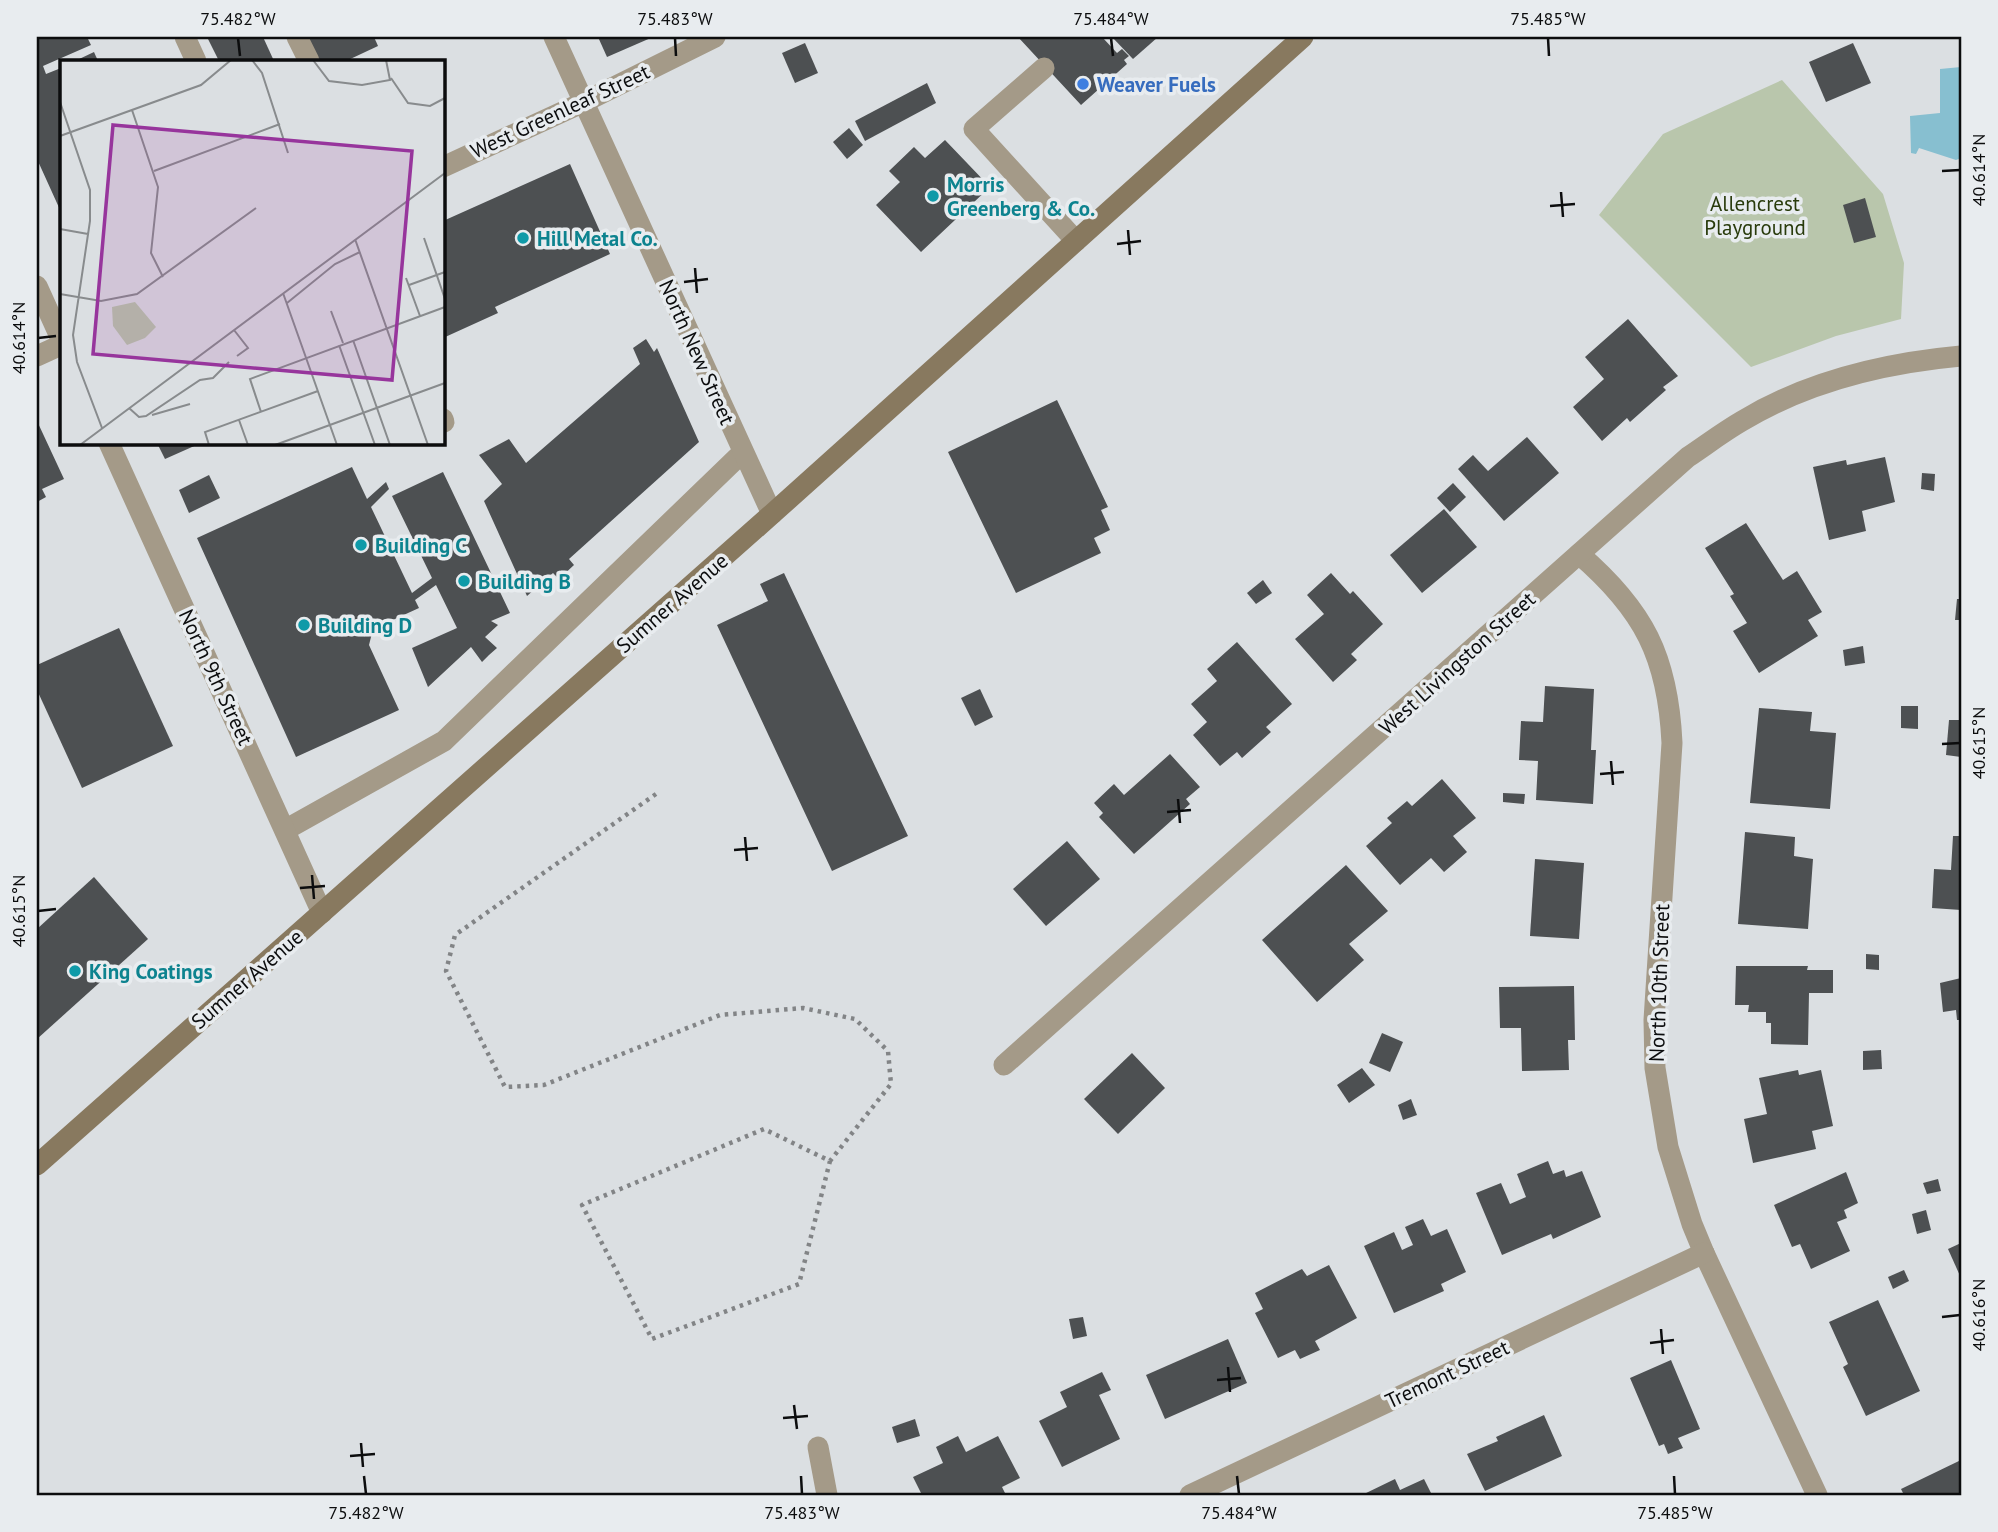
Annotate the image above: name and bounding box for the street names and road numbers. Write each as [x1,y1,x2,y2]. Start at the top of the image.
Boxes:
street label: West Greenleaf Street [466,58,654,164]
street label: North New Street [653,275,741,429]
street label: Sumner Avenue [611,547,733,659]
street label: West Livingston Street [1373,586,1541,740]
street label: North 9th Street [173,605,259,749]
street label: North 10th Street [1643,904,1675,1062]
street label: Sumner Avenue [186,923,308,1035]
street label: Tremont Street [1381,1334,1513,1414]

